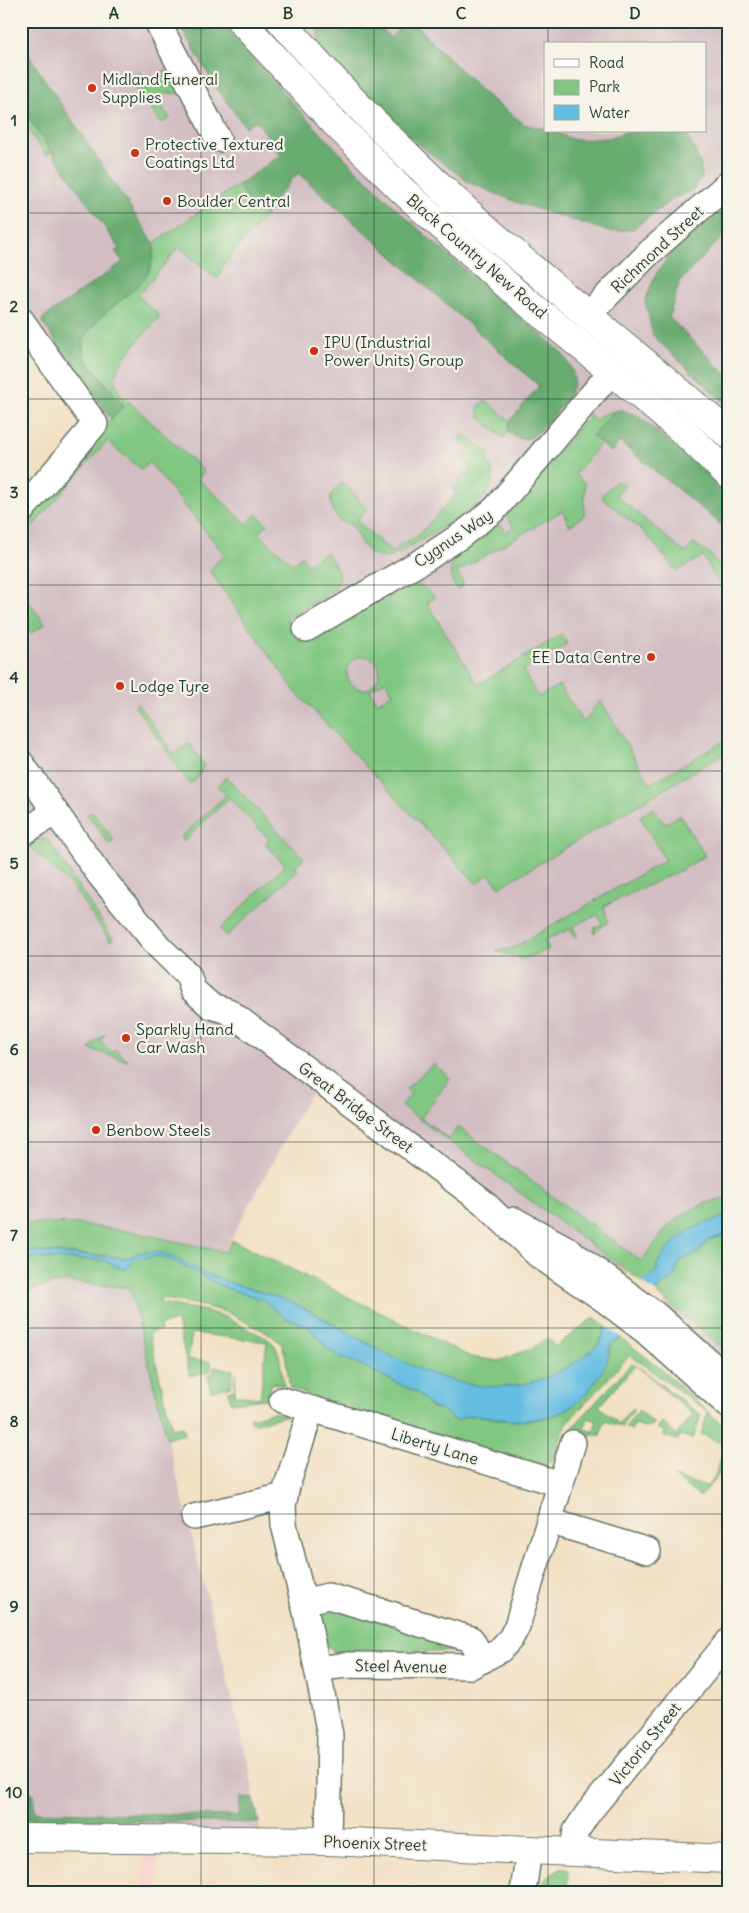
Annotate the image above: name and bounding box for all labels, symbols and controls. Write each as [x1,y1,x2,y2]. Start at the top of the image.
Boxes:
text: A [109,3,119,23]
text: B [283,3,294,23]
text: C [456,3,467,23]
text: D [629,3,641,23]
legend [544,42,706,132]
text: Road [589,53,624,72]
place label: Midland Funeral Supplies [102,69,218,107]
text: Park [589,77,620,96]
marker: Midland Funeral Supplies [86,82,98,94]
text: Water [589,103,630,122]
text: 1 [11,110,17,130]
place label: Protective Textured Coatings Ltd [145,134,284,172]
marker: Protective Textured Coatings Ltd [129,147,141,159]
street label: Black Country New Road [403,190,551,322]
place label: Boulder Central [177,191,290,211]
marker: Boulder Central [161,195,173,207]
street label: Richmond Street [607,201,708,297]
text: 2 [10,296,19,316]
place label: IPU (Industrial Power Units) Group [324,332,464,370]
marker: IPU (Industrial Power Units) Group [308,345,320,357]
text: 3 [9,482,19,502]
street label: Cygnus Way [410,505,496,571]
place label: EE Data Centre [532,647,641,667]
marker: EE Data Centre [645,651,657,663]
text: 4 [9,667,19,687]
place label: Lodge Tyre [130,676,209,696]
marker: Lodge Tyre [114,680,126,692]
text: 5 [9,853,19,873]
place label: Sparkly Hand Car Wash [136,1019,234,1057]
marker: Sparkly Hand Car Wash [120,1032,132,1044]
text: 6 [9,1039,19,1059]
street label: Great Bridge Street [295,1057,418,1157]
place label: Benbow Steels [106,1120,211,1140]
marker: Benbow Steels [90,1124,102,1136]
text: 7 [10,1225,18,1245]
text: 8 [9,1411,19,1431]
street label: Liberty Lane [389,1423,481,1469]
text: 9 [9,1596,19,1616]
street label: Steel Avenue [355,1655,447,1677]
street label: Victoria Street [605,1698,685,1790]
text: 10 [6,1782,22,1802]
street label: Phoenix Street [323,1831,428,1855]

